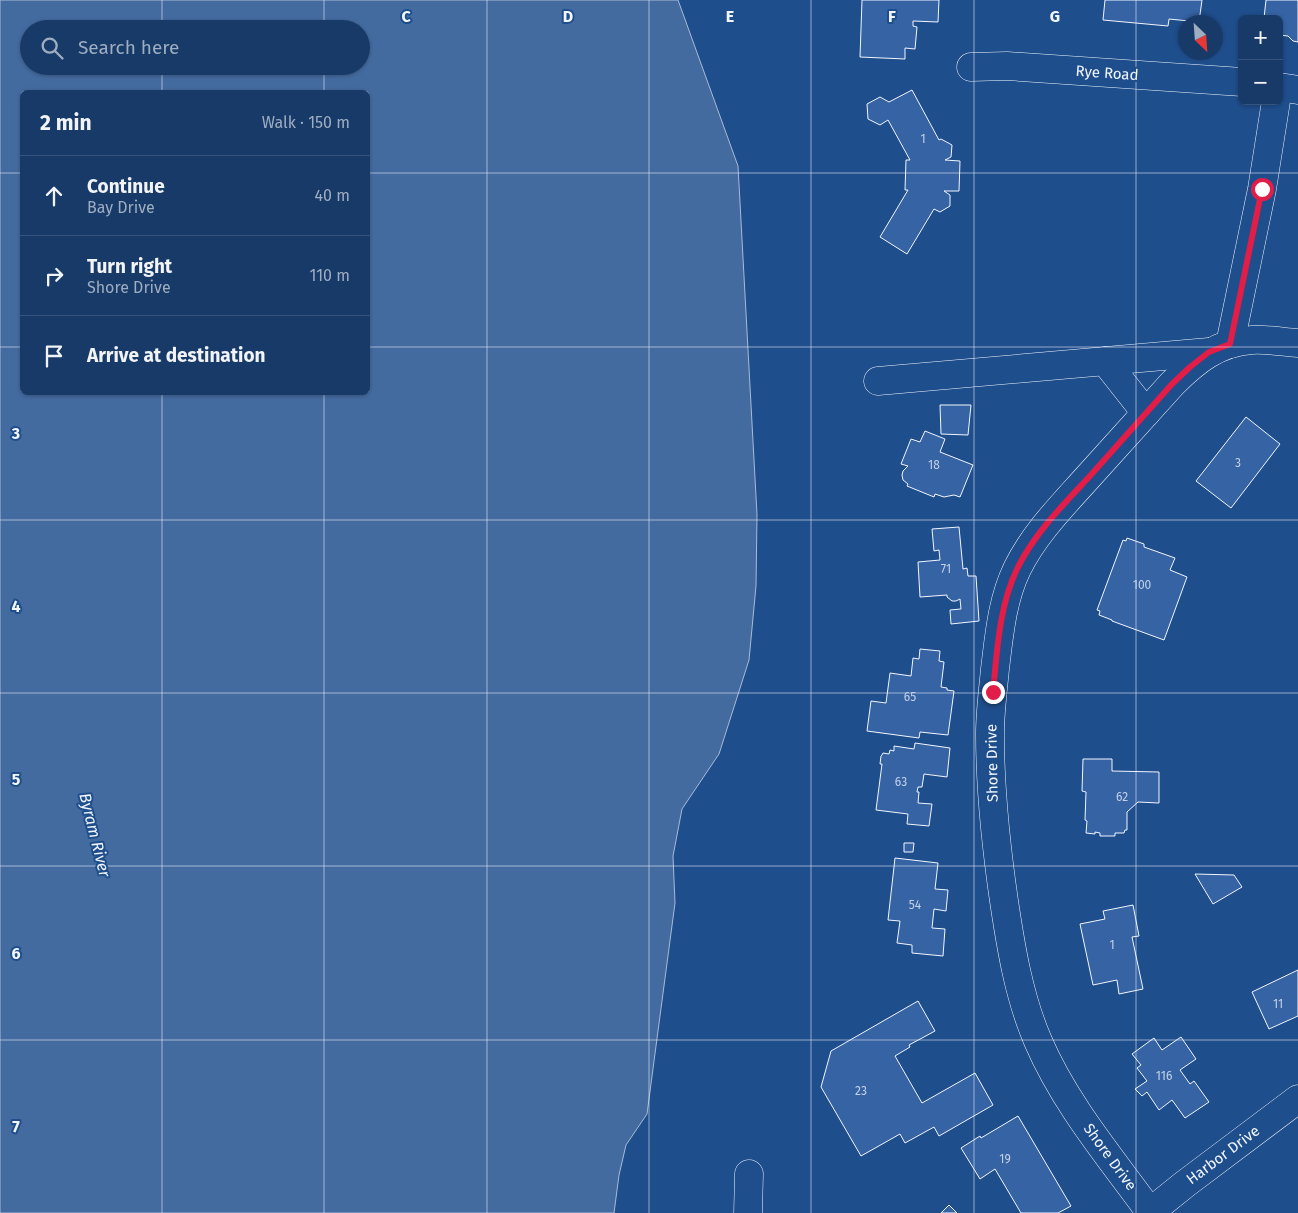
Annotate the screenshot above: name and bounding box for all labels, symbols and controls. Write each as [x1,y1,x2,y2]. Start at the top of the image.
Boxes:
text: C [401,7,411,26]
text: D [563,7,573,26]
text: E [726,7,734,26]
text: F [888,7,896,26]
text: G [1050,7,1060,26]
north arrow [1178,15,1223,60]
map controls [1238,15,1283,105]
button: + [1238,15,1283,60]
search box [20,20,370,75]
icon: search [38,34,66,62]
text: Search here [78,36,179,59]
button: − [1238,60,1283,105]
street label: Rye Road [1075,62,1139,84]
text: 2 min [40,110,92,136]
text: Walk · 150 m [262,113,350,132]
house number: 1 [920,132,926,146]
text: Continue [87,175,165,198]
route start [1251,178,1274,201]
icon: ahead [40,182,68,210]
text: 40 m [315,186,350,205]
text: Bay Drive [87,198,155,217]
text: Turn right [87,255,172,278]
icon: right [40,262,68,290]
text: 110 m [309,266,350,285]
text: Shore Drive [87,278,171,297]
icon: arrive [40,342,68,370]
text: Arrive at destination [87,344,266,367]
text: 3 [11,424,20,443]
house number: 3 [1235,456,1241,470]
house number: 18 [928,458,940,472]
house number: 71 [941,562,951,576]
house number: 100 [1133,578,1152,592]
text: 4 [11,597,21,616]
route end [982,681,1005,704]
house number: 65 [904,690,916,704]
street label: Shore Drive [982,724,1002,802]
text: 5 [12,770,21,789]
house number: 63 [895,775,907,789]
house number: 62 [1116,790,1128,804]
water label: Byram River [75,791,115,880]
house number: 54 [909,898,922,912]
house number: 1 [1109,938,1115,952]
text: 6 [11,944,21,963]
house number: 11 [1273,997,1283,1011]
house number: 116 [1156,1069,1172,1083]
house number: 23 [855,1084,867,1098]
text: 7 [12,1117,20,1136]
street label: Shore Drive [1080,1120,1140,1194]
street label: Harbor Drive [1183,1122,1263,1188]
house number: 19 [999,1152,1011,1166]

